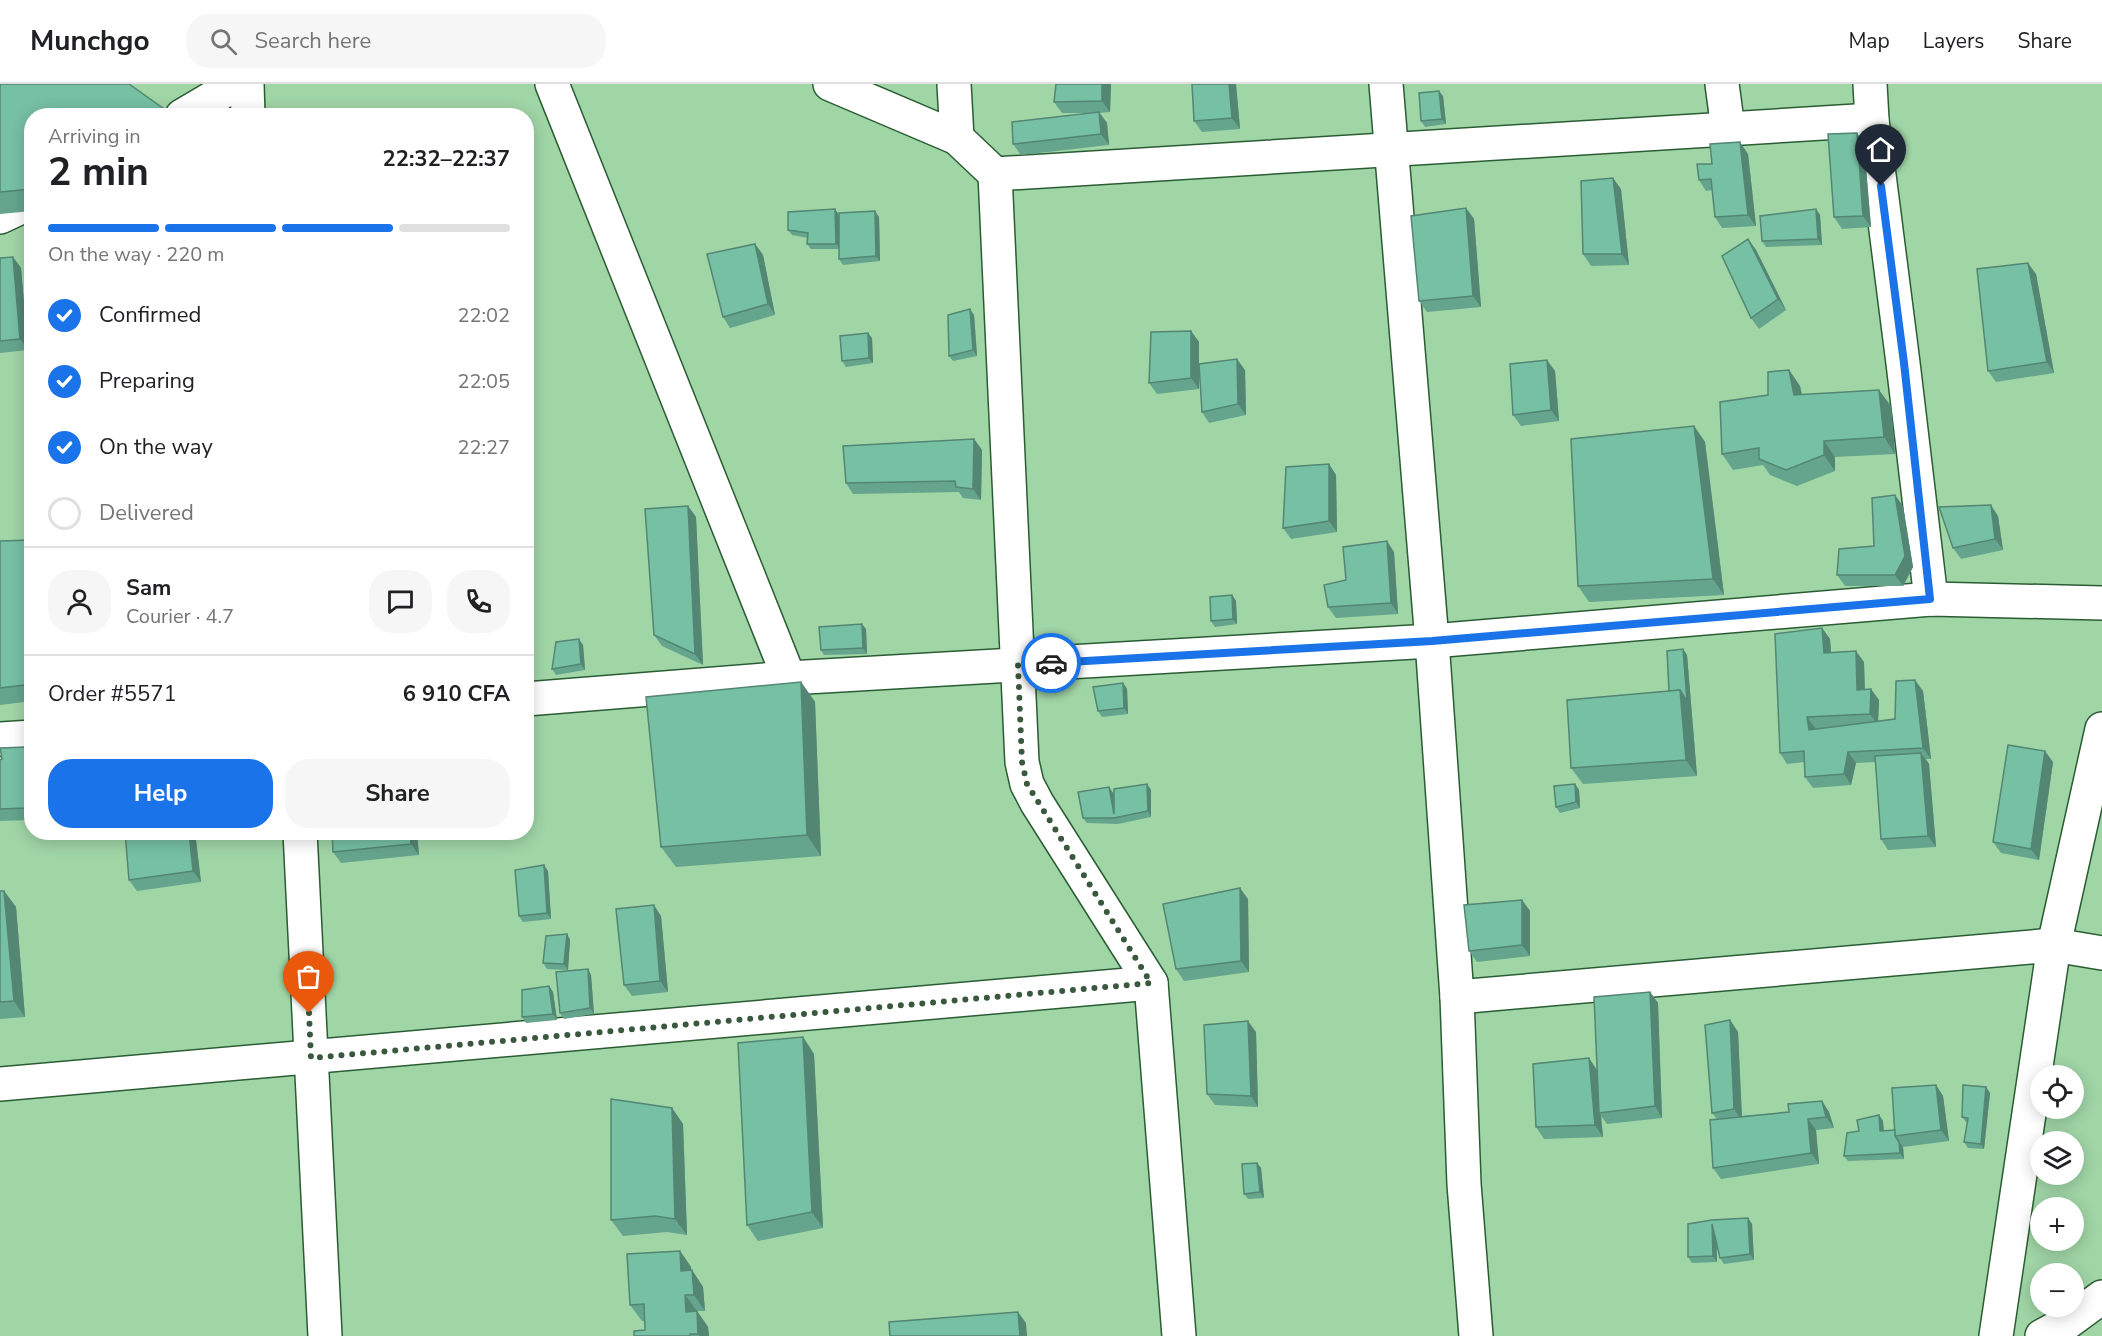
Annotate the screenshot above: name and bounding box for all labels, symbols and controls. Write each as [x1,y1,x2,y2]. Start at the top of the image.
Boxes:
search box [186,14,606,68]
text: Munchgo [30,22,150,60]
icon: search [207,25,240,58]
text: Search here [255,26,371,56]
text: Map [1848,27,1890,55]
text: Layers [1923,27,1984,55]
text: Share [2017,27,2072,55]
text: Arriving in [48,123,141,150]
pin [1855,124,1906,186]
icon: home [1864,133,1897,166]
text: 22:32–22:37 [382,144,510,174]
text: 2 min [48,146,149,199]
text: On the way · 220 m [48,241,224,268]
icon: check [48,299,81,332]
text: Confirmed [99,300,201,330]
text: 22:02 [457,302,510,329]
icon: check [48,365,81,398]
text: Preparing [99,366,195,396]
text: 22:05 [457,368,510,395]
icon: check [48,431,81,464]
text: On the way [99,432,213,462]
text: 22:27 [457,434,510,461]
text: Delivered [99,498,194,528]
button: person [48,570,111,633]
button: chat [369,570,432,633]
button: phone [447,570,510,633]
text: Sam [126,573,171,603]
text: Courier · 4.7 [126,603,234,630]
courier [1021,633,1081,693]
icon: car [1035,647,1068,680]
text: Order #5571 [48,679,177,709]
text: 6 910 CFA [403,679,510,709]
button: Help [48,759,273,828]
button: Share [285,759,510,828]
pin [283,951,334,1013]
icon: bag [292,960,325,993]
map controls [2030,1065,2084,1317]
button: locate [2030,1065,2084,1119]
button: layers [2030,1131,2084,1185]
button: + [2030,1197,2084,1251]
button: − [2030,1263,2084,1317]

